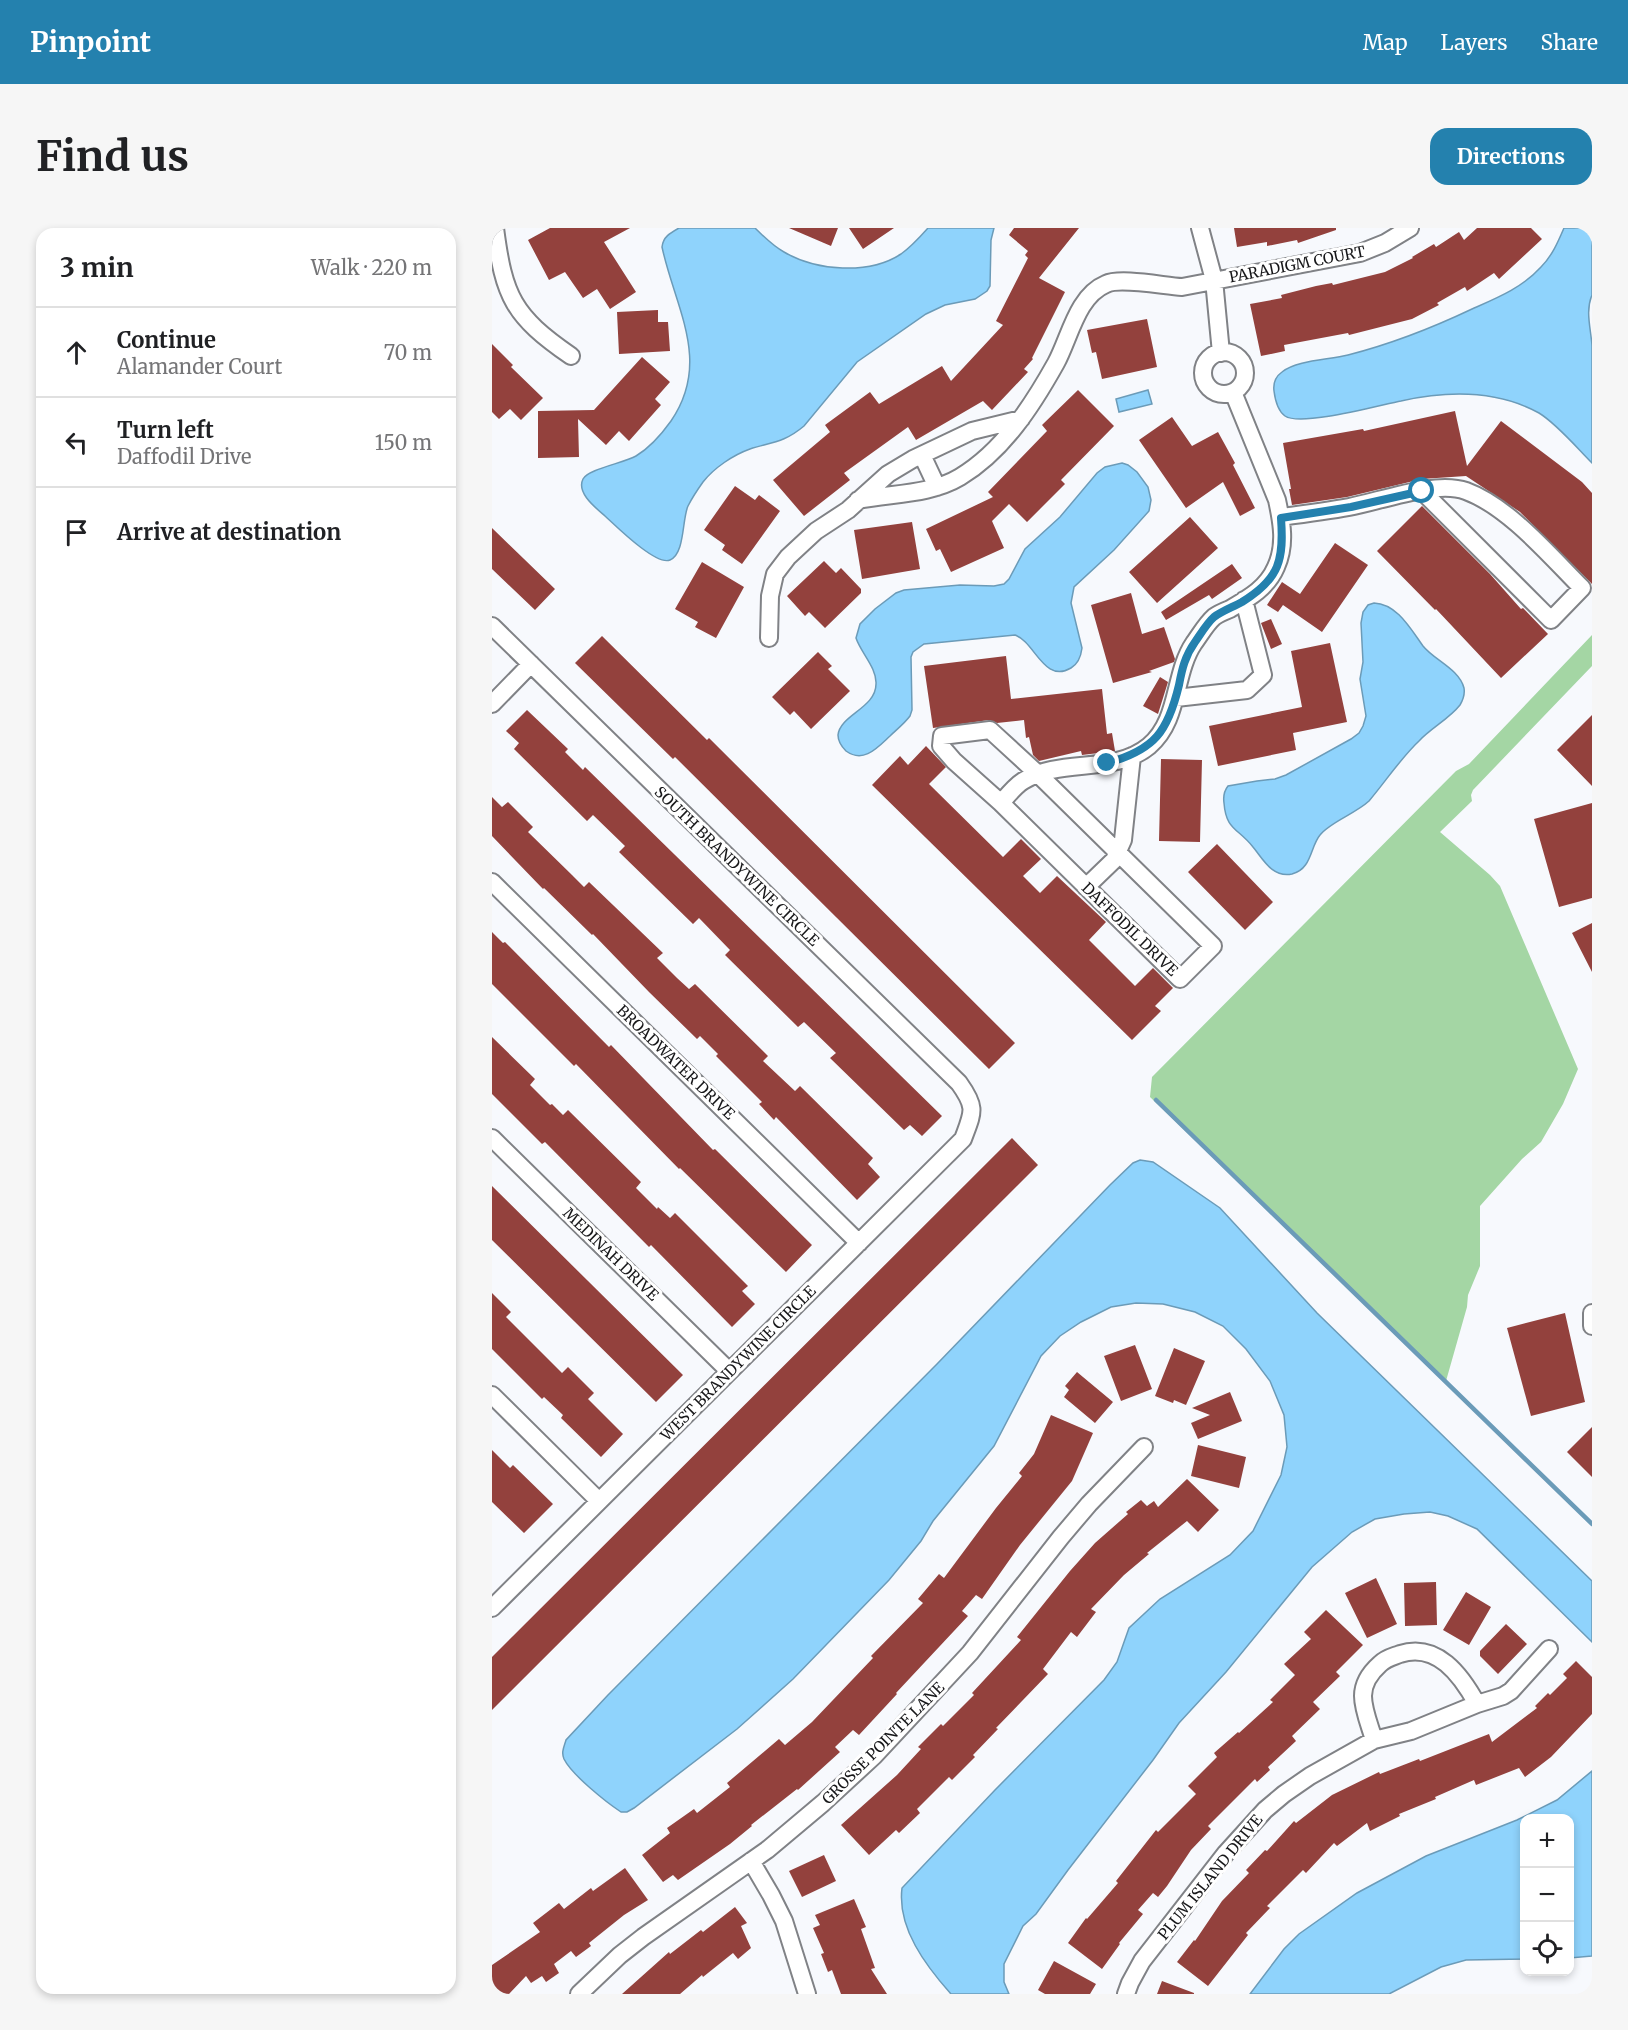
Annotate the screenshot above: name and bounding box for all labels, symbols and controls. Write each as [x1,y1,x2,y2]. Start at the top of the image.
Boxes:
text: Pinpoint [30,24,151,60]
text: Map [1363,29,1408,56]
text: Layers [1441,29,1508,56]
text: Share [1541,29,1598,56]
button: Directions [1430,128,1592,185]
text: Find us [36,130,189,182]
street label: PARADIGM COURT [1227,241,1367,287]
text: 3 min [60,251,134,284]
text: Walk · 220 m [311,255,432,280]
text: Continue [117,326,216,354]
icon: ahead [60,336,93,369]
text: 70 m [384,340,432,365]
text: Alamander Court [117,354,282,379]
text: Turn left [117,416,214,444]
icon: left [60,426,93,459]
text: 150 m [375,430,432,455]
text: Daffodil Drive [117,444,252,469]
route start [1408,477,1434,503]
icon: arrive [60,516,93,549]
text: Arrive at destination [117,518,341,546]
route end [1093,749,1119,775]
street label: SOUTH BRANDYWINE CIRCLE [651,782,824,950]
street label: DAFFODIL DRIVE [1078,878,1182,980]
street label: BROADWATER DRIVE [613,1001,739,1124]
street label: MEDINAH DRIVE [559,1204,663,1305]
street label: WEST BRANDYWINE CIRCLE [656,1281,820,1445]
street label: GROSSE POINTE LANE [818,1678,948,1808]
street label: PLUM ISLAND DRIVE [1154,1810,1267,1943]
map controls [1520,1814,1574,1976]
button: + [1520,1814,1574,1868]
button: − [1520,1868,1574,1922]
button: locate [1520,1922,1574,1976]

